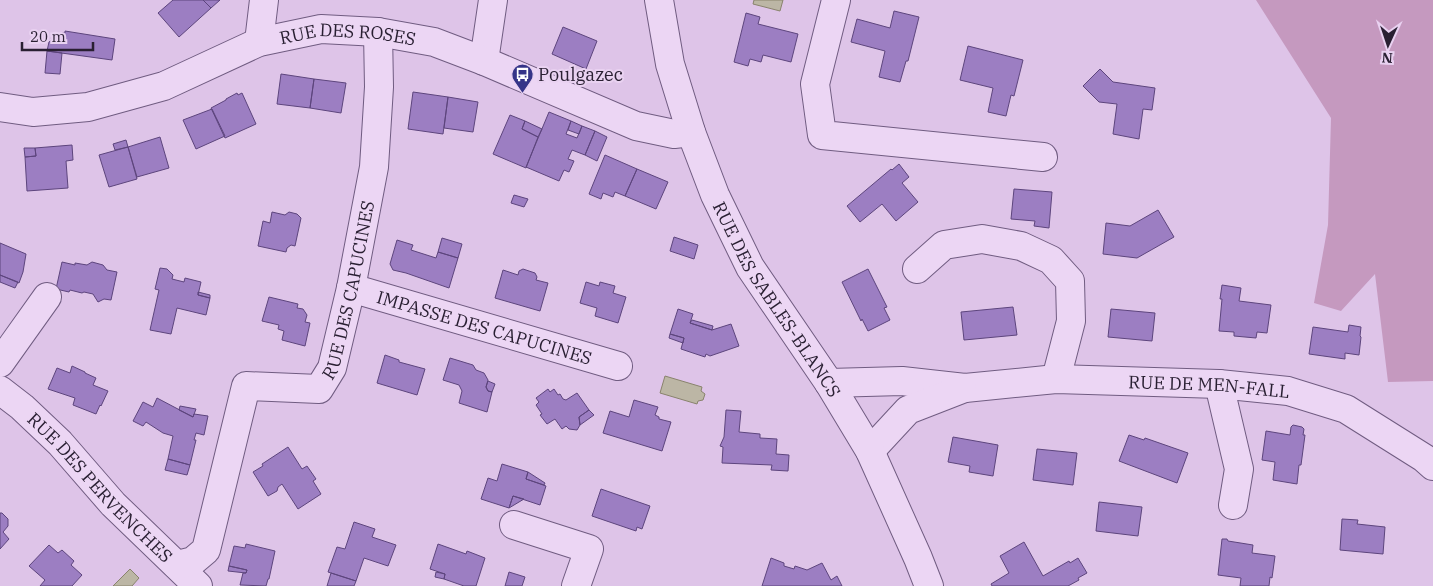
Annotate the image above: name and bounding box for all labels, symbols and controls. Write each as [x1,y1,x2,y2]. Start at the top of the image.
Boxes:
street label: RUE DES ROSES [277,17,418,50]
scale bar [22,20,94,52]
north arrow [1363,20,1413,70]
text: 20 m [30,27,66,46]
text: N [1381,49,1393,67]
bus stop icon: Poulgazec [510,62,534,93]
place label: Poulgazec [538,63,623,86]
street label: RUE DES SABLES-BLANCS [708,197,846,401]
street label: RUE DES CAPUCINES [316,199,379,384]
street label: IMPASSE DES CAPUCINES [374,285,595,369]
street label: RUE DE MEN-FALL [1128,370,1291,403]
street label: RUE DES PERVENCHES [23,407,178,567]

